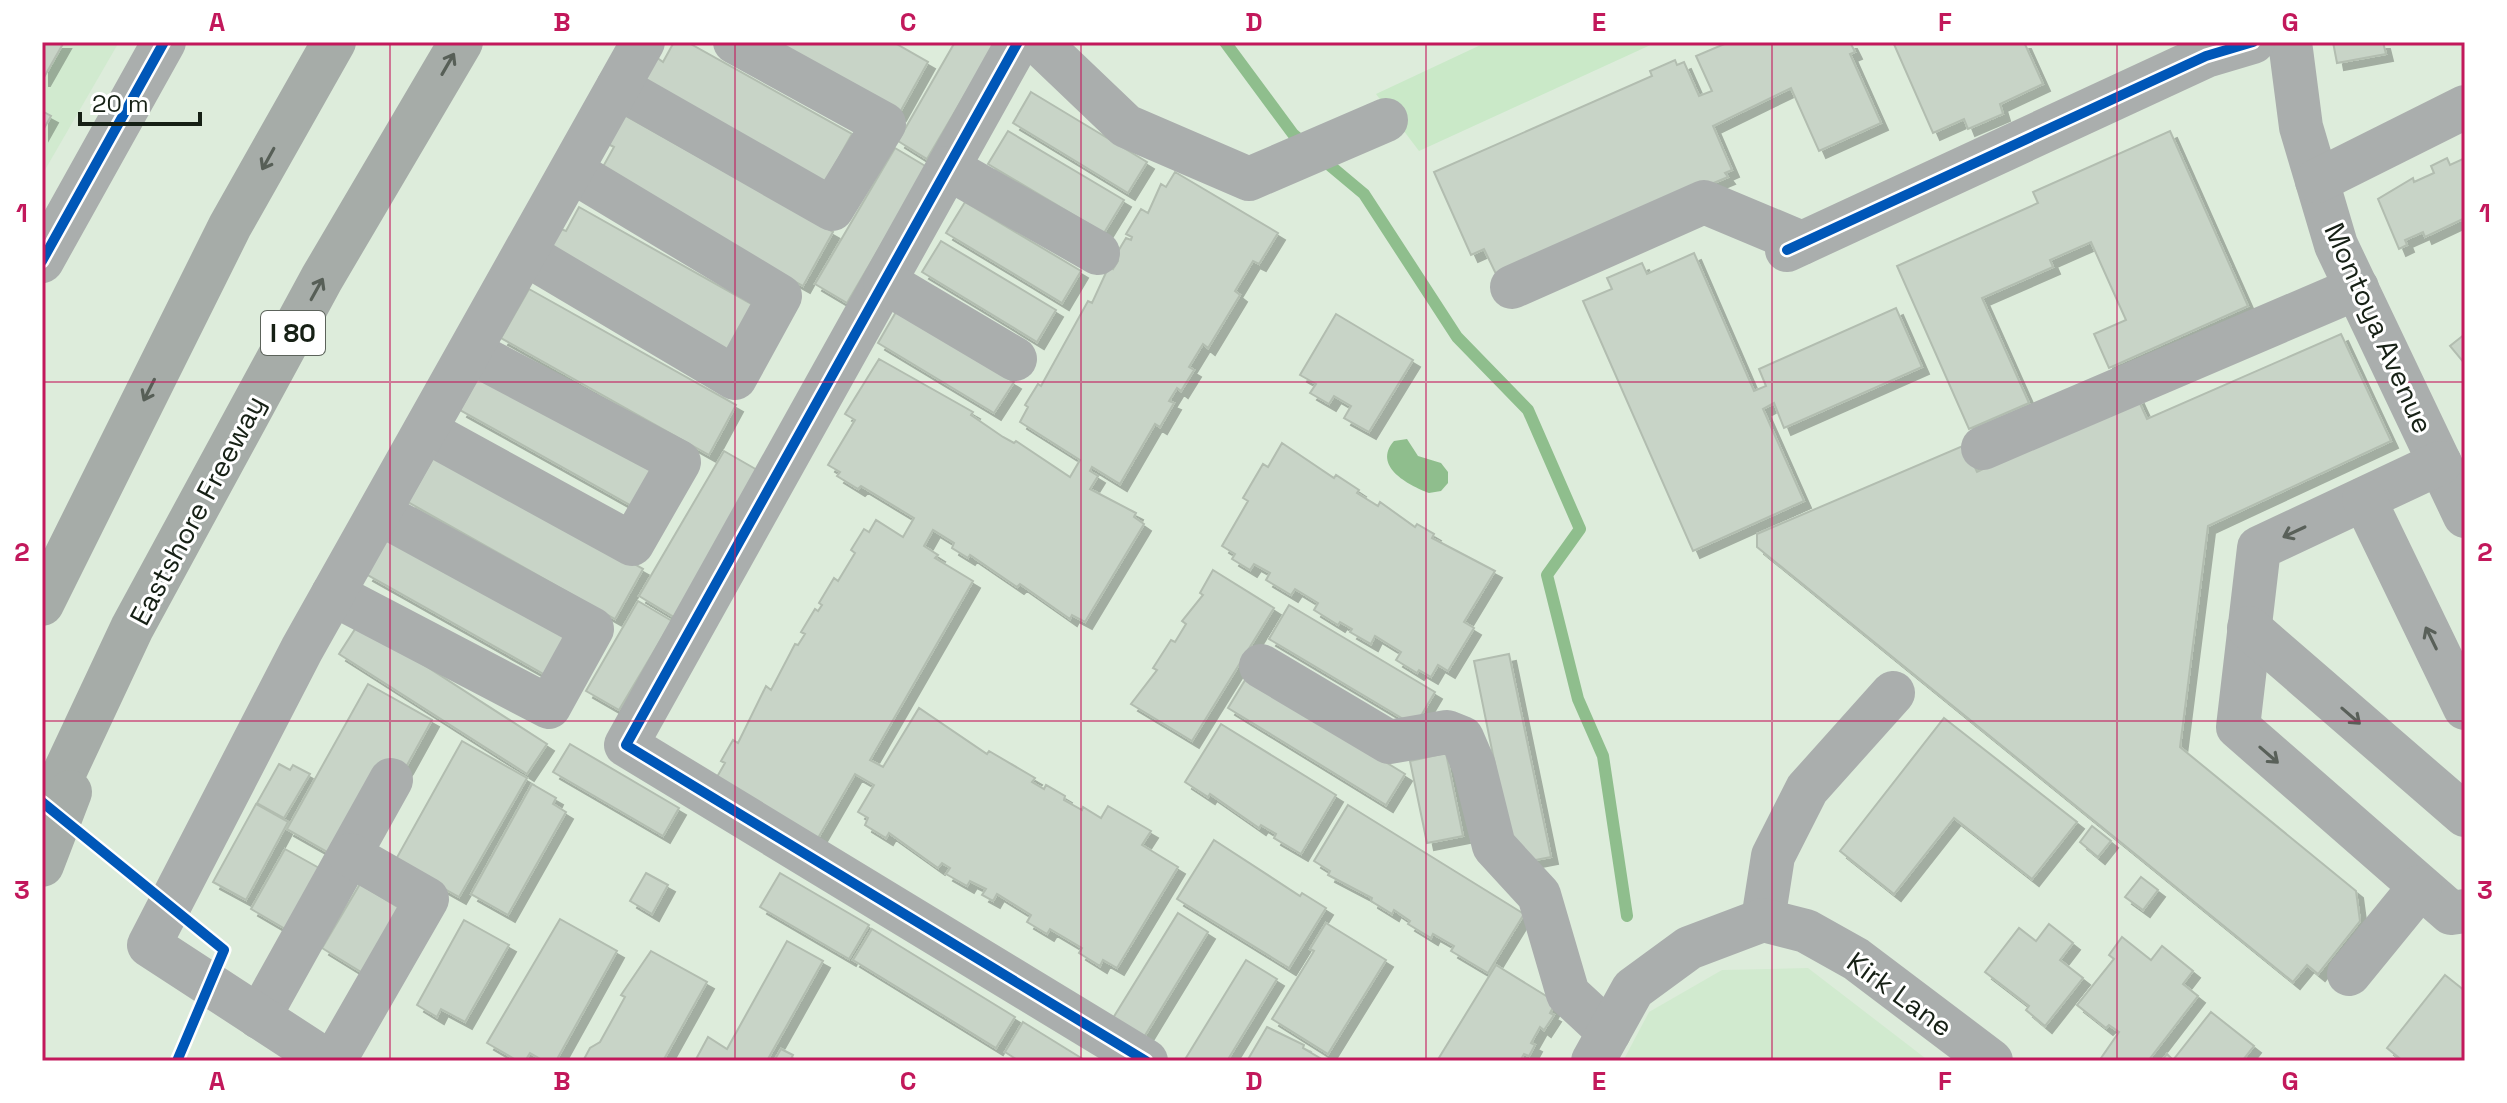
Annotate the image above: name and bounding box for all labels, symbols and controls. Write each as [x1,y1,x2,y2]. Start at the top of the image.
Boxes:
text: A [209,5,226,39]
text: B [553,5,571,39]
text: C [900,5,916,39]
text: D [1245,5,1263,39]
text: E [1592,5,1606,39]
text: F [1938,5,1952,39]
text: G [2281,5,2299,39]
one-way arrow [440,53,456,76]
scale bar [80,76,200,126]
text: 20 m [92,88,149,119]
one-way arrow [260,147,276,170]
text: 1 [16,196,28,230]
text: 1 [2479,196,2491,230]
street label: Montoya Avenue [2316,217,2442,439]
one-way arrow [309,278,325,301]
road number: I 80 [261,311,325,355]
one-way arrow [141,377,156,401]
street label: Eastshore Freeway [121,389,273,631]
one-way arrow [2282,525,2306,540]
text: 2 [14,535,30,569]
text: 2 [2477,535,2493,569]
one-way arrow [2423,626,2438,650]
one-way arrow [2340,707,2360,725]
one-way arrow [2258,745,2278,763]
text: 3 [14,873,30,907]
text: 3 [2477,873,2493,907]
street label: Kirk Lane [1840,944,1960,1044]
text: A [209,1064,226,1098]
text: B [553,1064,571,1098]
text: C [900,1064,916,1098]
text: D [1245,1064,1263,1098]
text: E [1592,1064,1606,1098]
text: F [1938,1064,1952,1098]
text: G [2281,1064,2299,1098]

